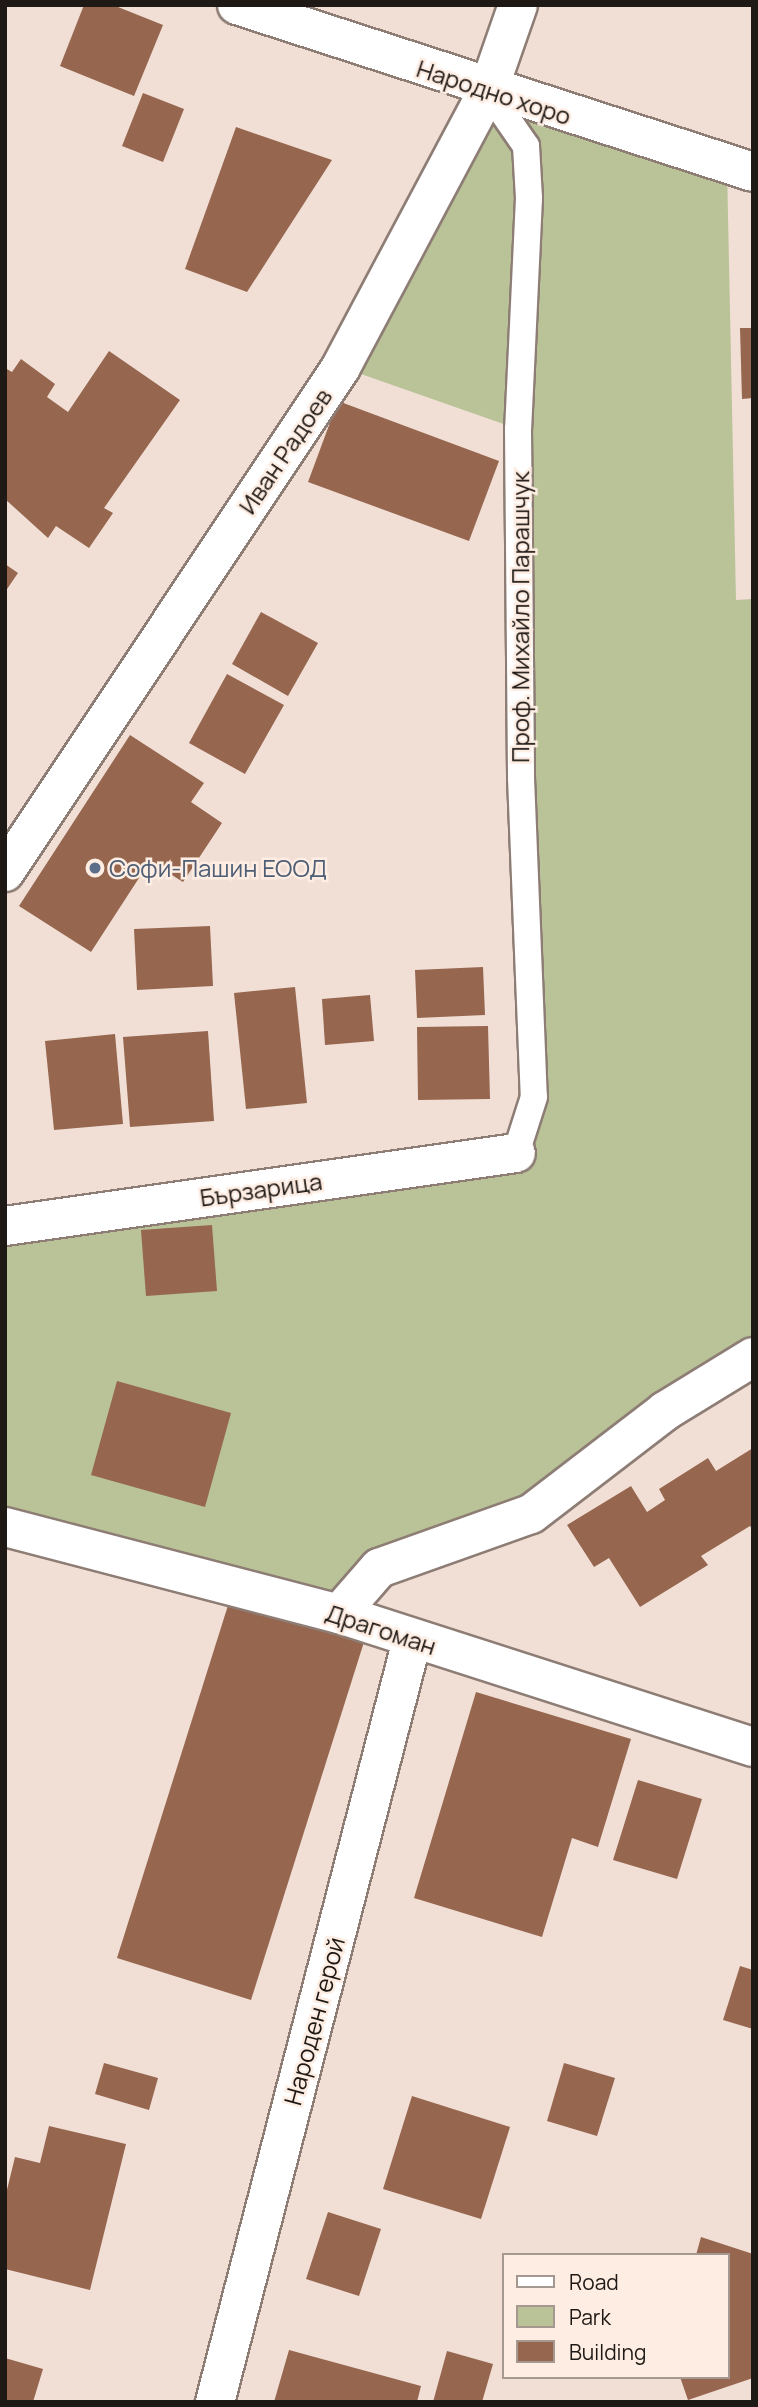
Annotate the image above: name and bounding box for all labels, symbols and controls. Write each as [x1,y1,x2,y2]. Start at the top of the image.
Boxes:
street label: Народно хоро [413,54,575,130]
street label: Иван Радоев [233,383,337,519]
street label: Проф. Михайло Парашчук [506,471,534,763]
place label: Софи-Пашин ЕООД [109,854,327,882]
marker: Софи-Пашин ЕООД [87,860,103,876]
street label: Бързарица [198,1166,324,1212]
street label: Драгоман [322,1598,440,1660]
street label: Народен герой [278,1934,350,2108]
legend [503,2253,730,2379]
text: Road [569,2268,619,2296]
text: Park [569,2303,611,2331]
text: Building [569,2338,646,2366]

